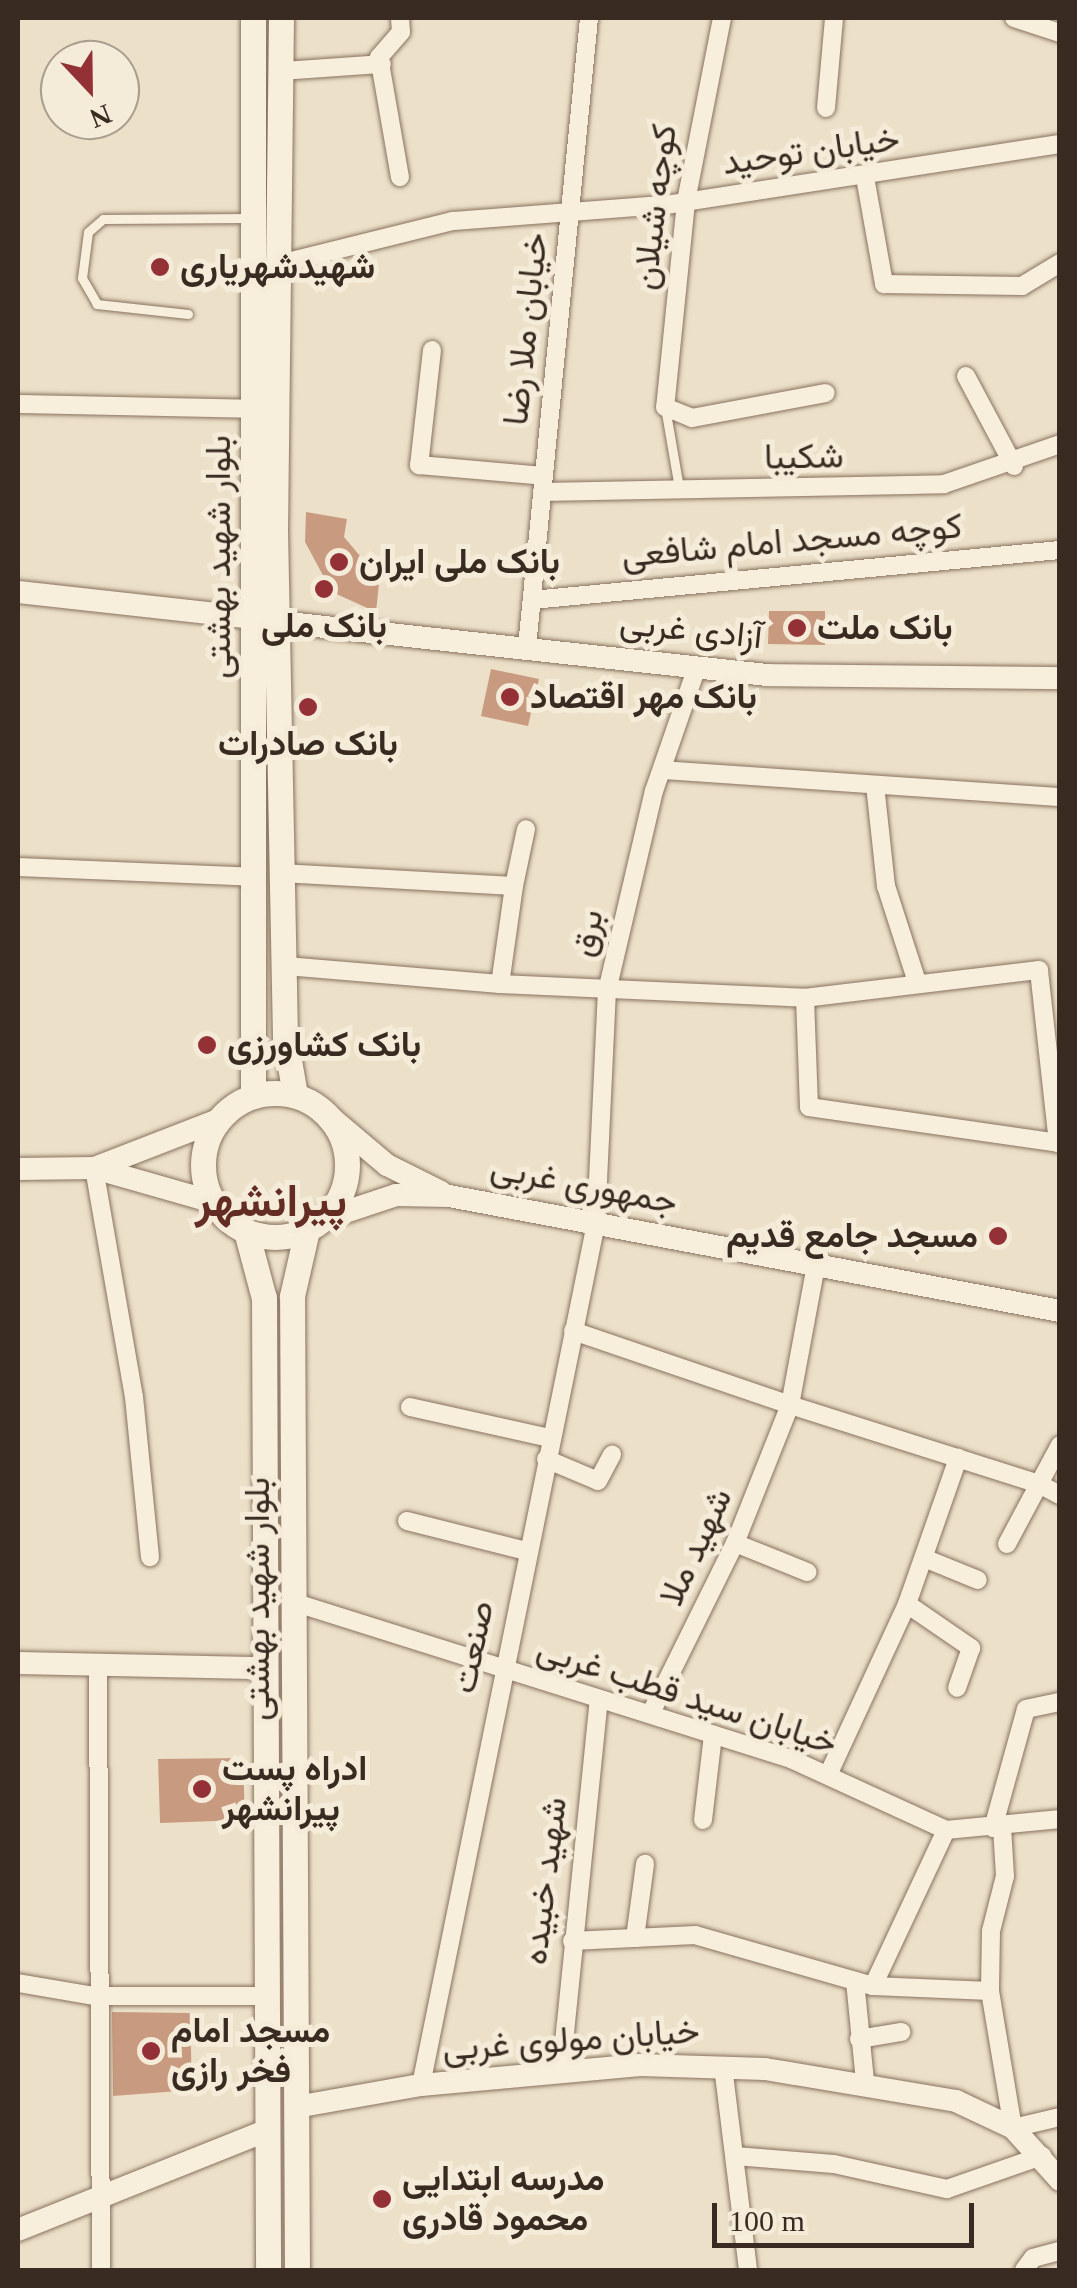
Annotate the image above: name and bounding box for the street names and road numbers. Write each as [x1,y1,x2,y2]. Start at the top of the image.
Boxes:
street label: خیابان توحید [720,118,902,184]
street label: کوچه شیلان [624,122,686,292]
street label: خیابان ملا رضا [495,231,557,427]
street label: بلوار شهید بهشتی [198,435,240,679]
street label: شکیبا [764,435,844,479]
street label: کوچه مسجد امام شافعی [620,505,964,577]
street label: آزادی غربی [618,602,764,658]
street label: برق [561,905,613,961]
street label: جمهوری غربی [487,1146,681,1224]
street label: بلوار شهید بهشتی [237,1477,279,1721]
street label: شهید ملا [651,1482,741,1612]
street label: صنعت [443,1597,503,1697]
street label: خیابان سید قطب غربی [532,1628,842,1764]
street label: شهید خبیده [514,1795,576,1967]
street label: خیابان مولوی غربی [441,2010,701,2070]

